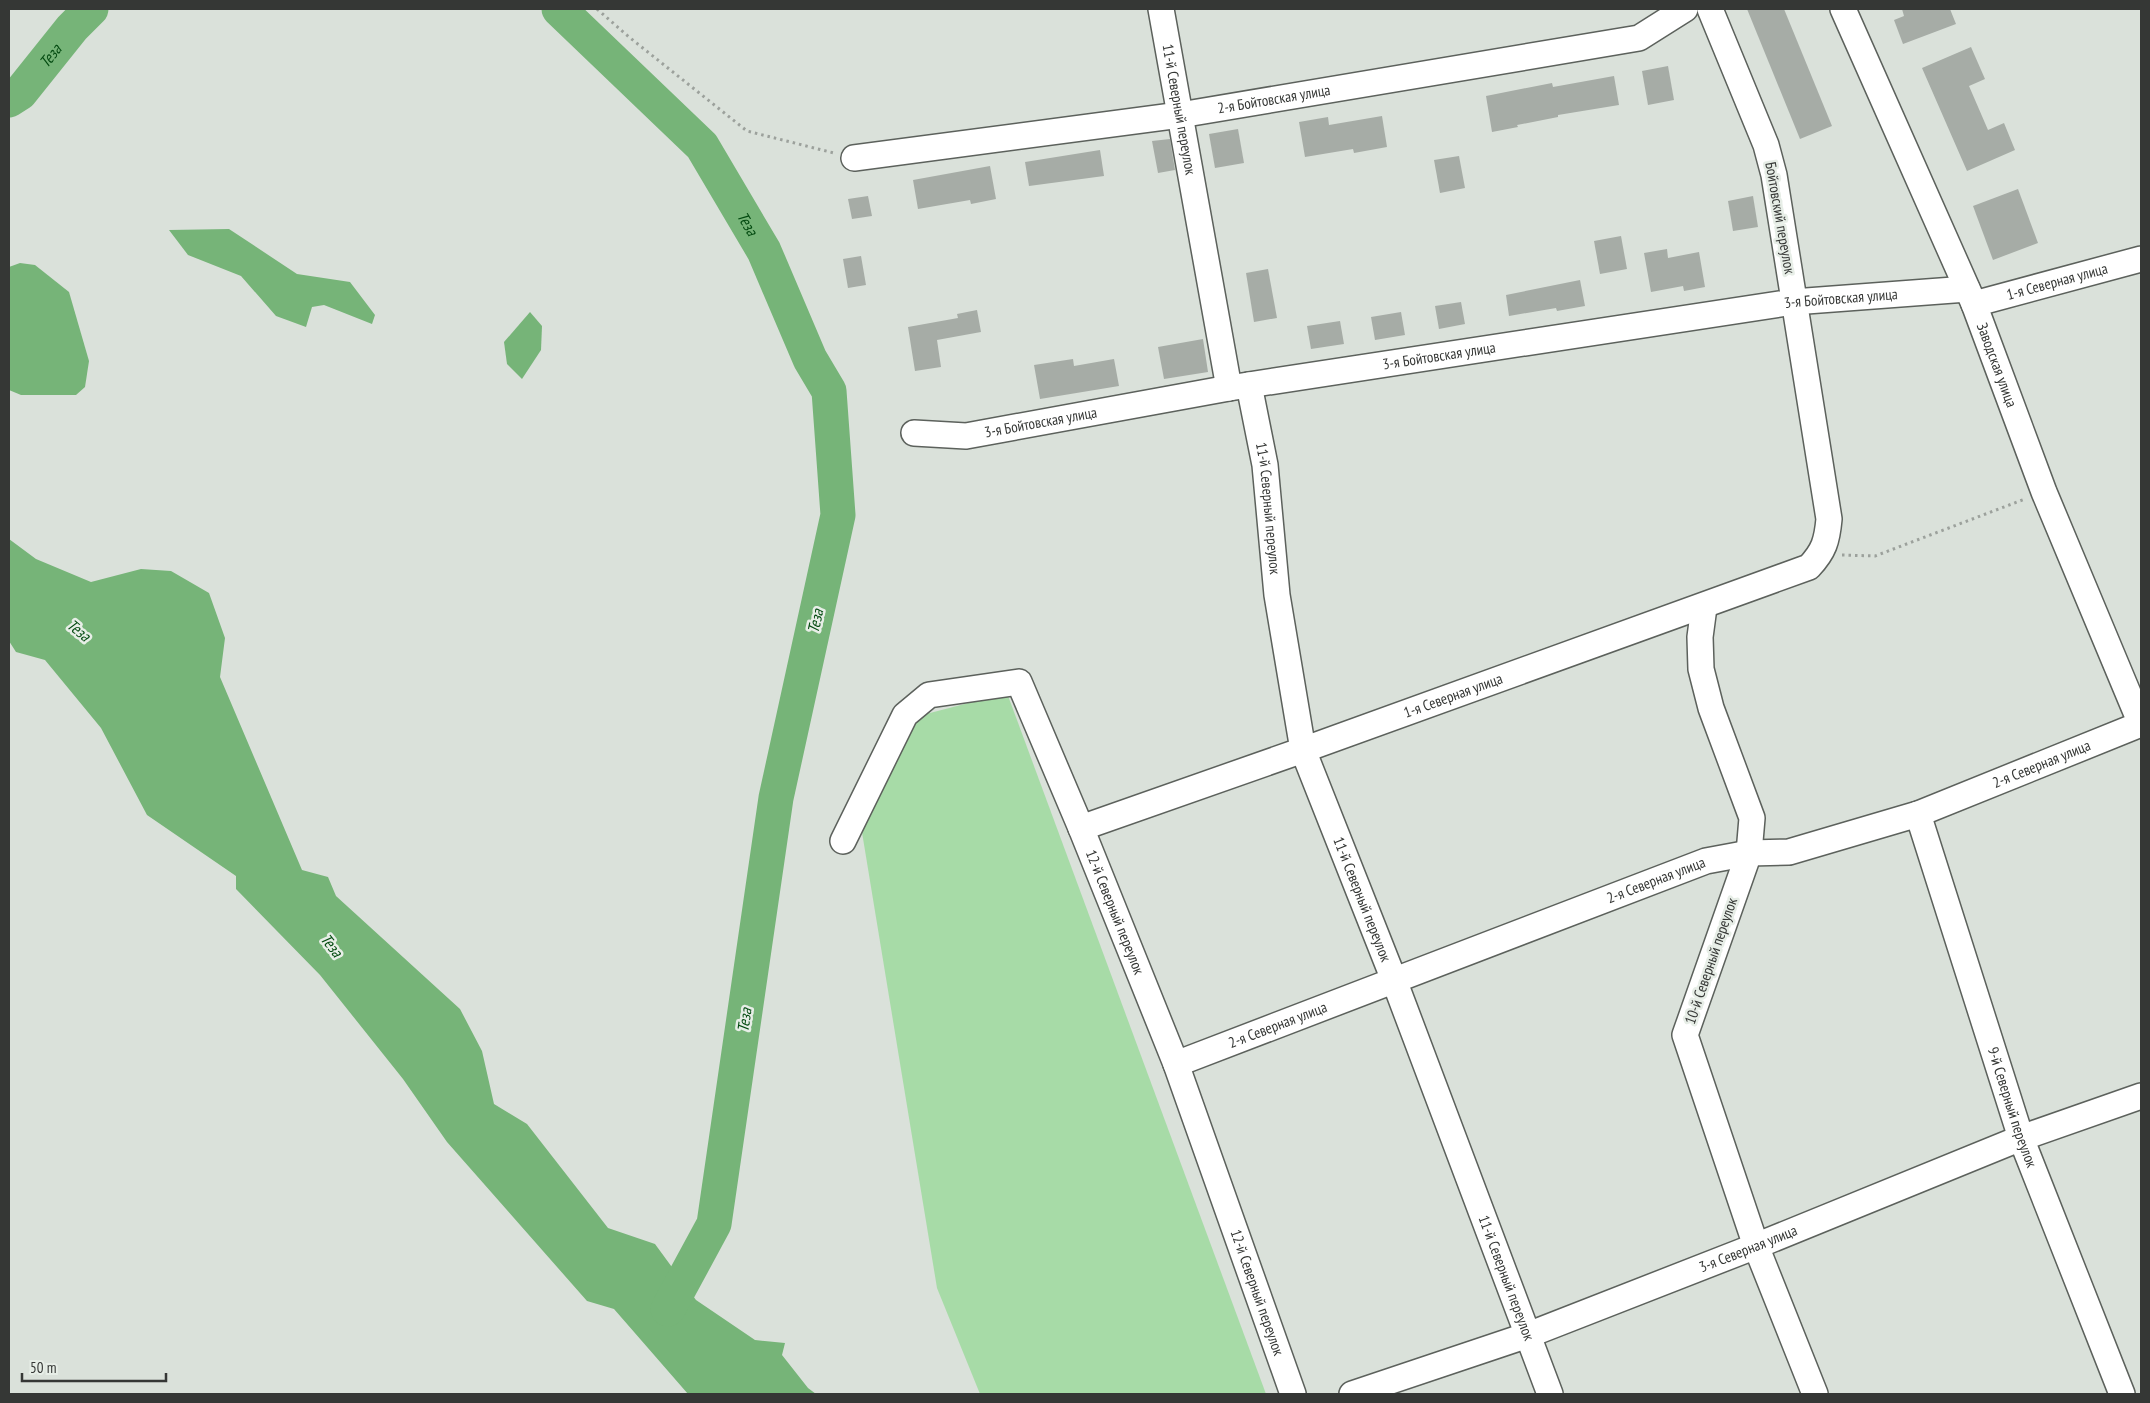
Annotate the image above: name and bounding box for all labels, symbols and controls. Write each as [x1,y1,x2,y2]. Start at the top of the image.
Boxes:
water label: Теза [35,39,66,71]
street label: 11-й Северный переулок [1158,42,1201,176]
street label: 2-я Бойтовская улица [1216,80,1332,118]
street label: Бойтовский переулок [1761,160,1800,276]
water label: Теза [733,208,763,240]
street label: 1-я Северная улица [2004,258,2110,304]
street label: 3-я Бойтовская улица [1783,284,1898,312]
street label: Заводская улица [1973,320,2022,410]
street label: 3-я Бойтовская улица [1381,337,1497,373]
street label: 3-я Бойтовская улица [983,402,1098,441]
street label: 11-й Северный переулок [1252,441,1285,575]
water label: Теза [803,606,828,635]
water label: Теза [63,615,96,646]
street label: 1-я Северная улица [1401,669,1505,722]
street label: 2-я Северная улица [1990,735,2093,792]
street label: 11-й Северный переулок [1329,834,1396,965]
street label: 12-й Северный переулок [1082,847,1149,977]
street label: 2-я Северная улица [1604,852,1708,907]
street label: 10-й Северный переулок [1680,895,1741,1027]
water label: Теза [317,929,348,962]
street label: 2-я Северная улица [1226,997,1329,1052]
water label: Теза [732,1005,756,1033]
street label: 9-й Северный переулок [1984,1045,2042,1170]
street label: 11-й Северный переулок [1474,1212,1539,1343]
street label: 3-я Северная улица [1696,1220,1800,1276]
street label: 12-й Северный переулок [1226,1227,1289,1358]
scale bar [22,1350,166,1382]
text: 50 m [30,1358,56,1377]

